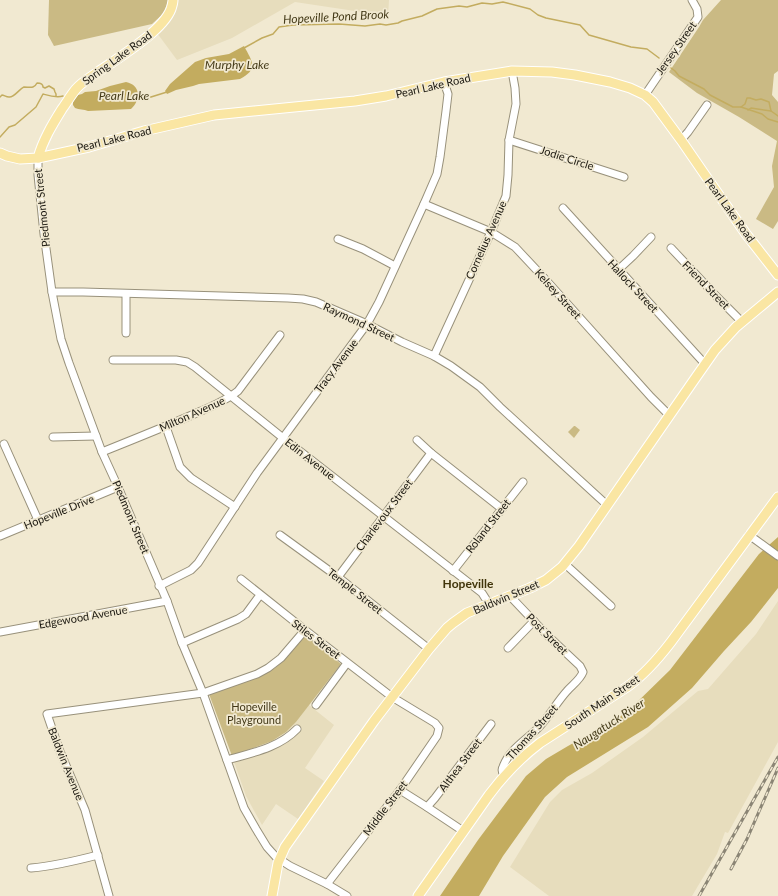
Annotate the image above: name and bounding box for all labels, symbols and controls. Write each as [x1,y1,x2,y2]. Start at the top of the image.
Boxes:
water label: Hopeville Pond Brook [282,6,390,27]
street label: Jersey Street [653,19,699,77]
street label: Spring Lake Road [79,28,154,87]
water label: Murphy Lake [205,57,269,72]
street label: Pearl Lake Road [394,71,472,100]
water label: Pearl Lake [99,88,150,103]
street label: Pearl Lake Road [75,123,153,154]
street label: Jodie Circle [539,143,596,172]
street label: Piedmont Street [31,168,52,248]
street label: Pearl Lake Road [703,175,758,244]
street label: Cornelius Avenue [462,198,509,281]
street label: Hallock Street [606,256,661,315]
street label: Friend Street [680,258,733,312]
street label: Kelsey Street [533,266,584,321]
street label: Raymond Street [321,299,397,344]
street label: Tracy Avenue [311,336,360,395]
street label: Milton Avenue [157,393,227,434]
street label: Edin Avenue [283,435,338,482]
street label: Charlevoux Street [352,476,415,553]
street label: Piedmont Street [110,478,153,555]
street label: Hopeville Drive [22,491,96,532]
street label: Roland Street [462,496,513,555]
street label: Temple Street [325,565,385,616]
district label: Hopeville [443,576,494,591]
street label: Baldwin Street [471,577,541,616]
street label: Edgewood Avenue [38,602,128,631]
street label: Post Street [524,610,571,657]
street label: Stiles Street [289,616,343,661]
street label: South Main Street [562,672,642,731]
water label: Naugatuck River [570,694,648,752]
park label: Hopeville Playground [227,700,281,726]
street label: Thomas Street [503,701,560,762]
street label: Baldwin Avenue [46,725,87,802]
street label: Althea Street [435,736,484,794]
street label: Middle Street [360,778,409,838]

